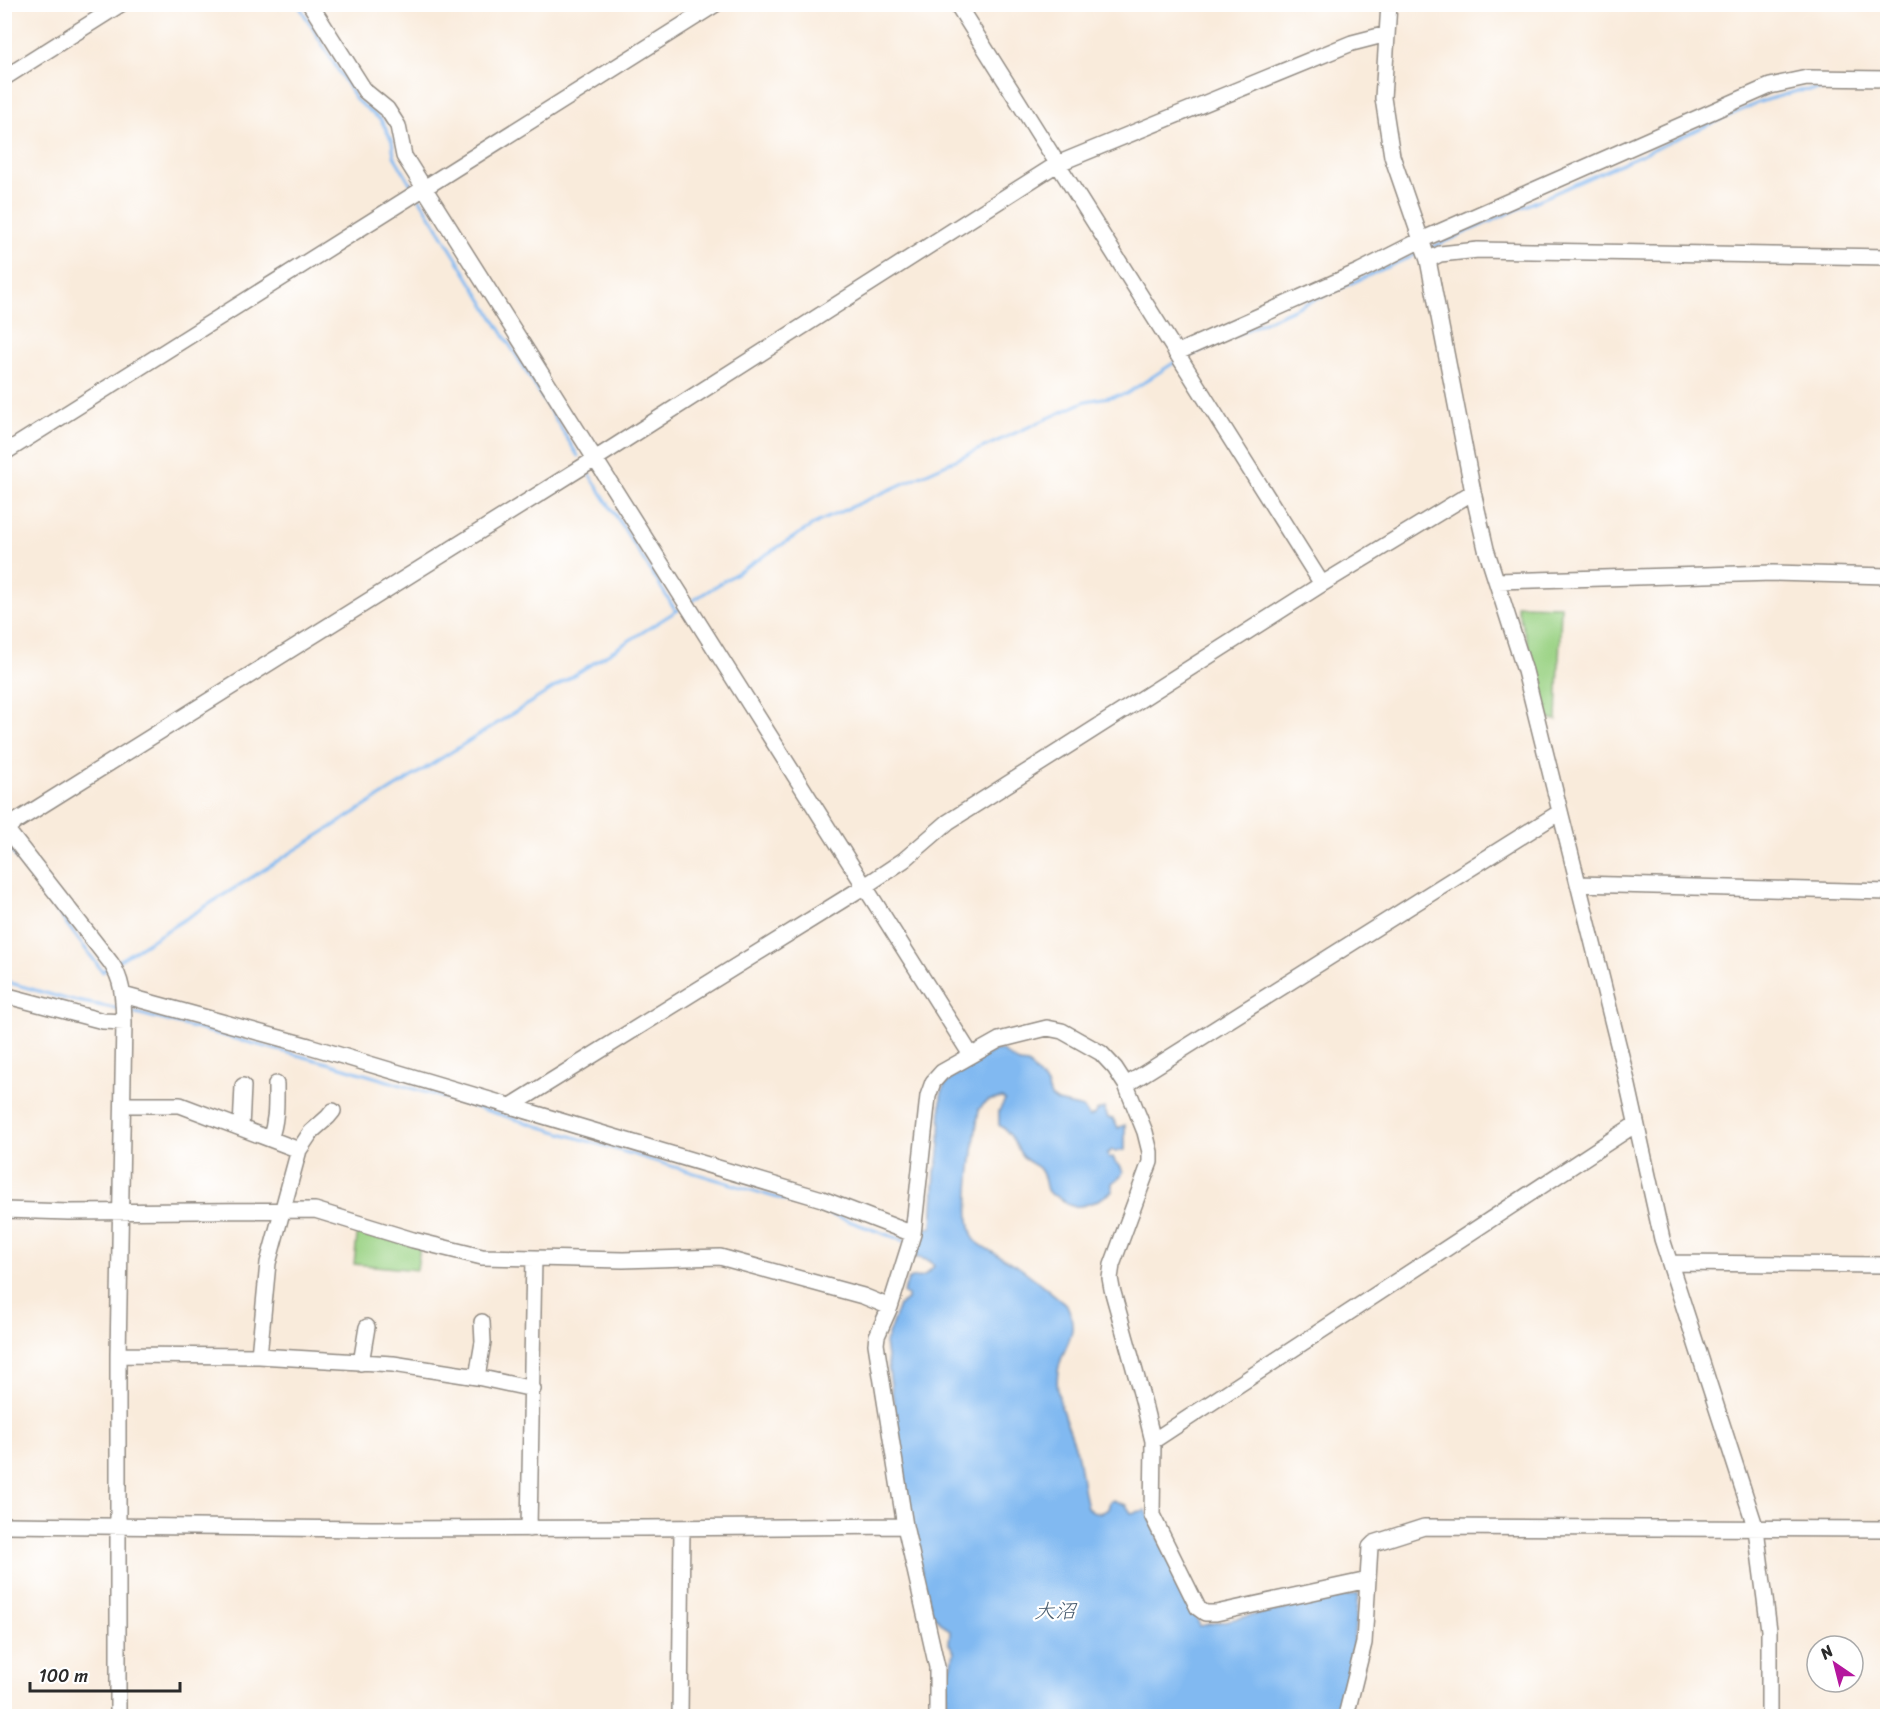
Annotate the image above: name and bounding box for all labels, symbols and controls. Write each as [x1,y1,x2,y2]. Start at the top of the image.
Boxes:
water label: 大沼 [1034,1592,1078,1630]
north arrow [1805,1634,1865,1694]
text: N [1813,1637,1840,1668]
scale bar [30,1655,180,1693]
text: 100 m [39,1660,88,1692]

